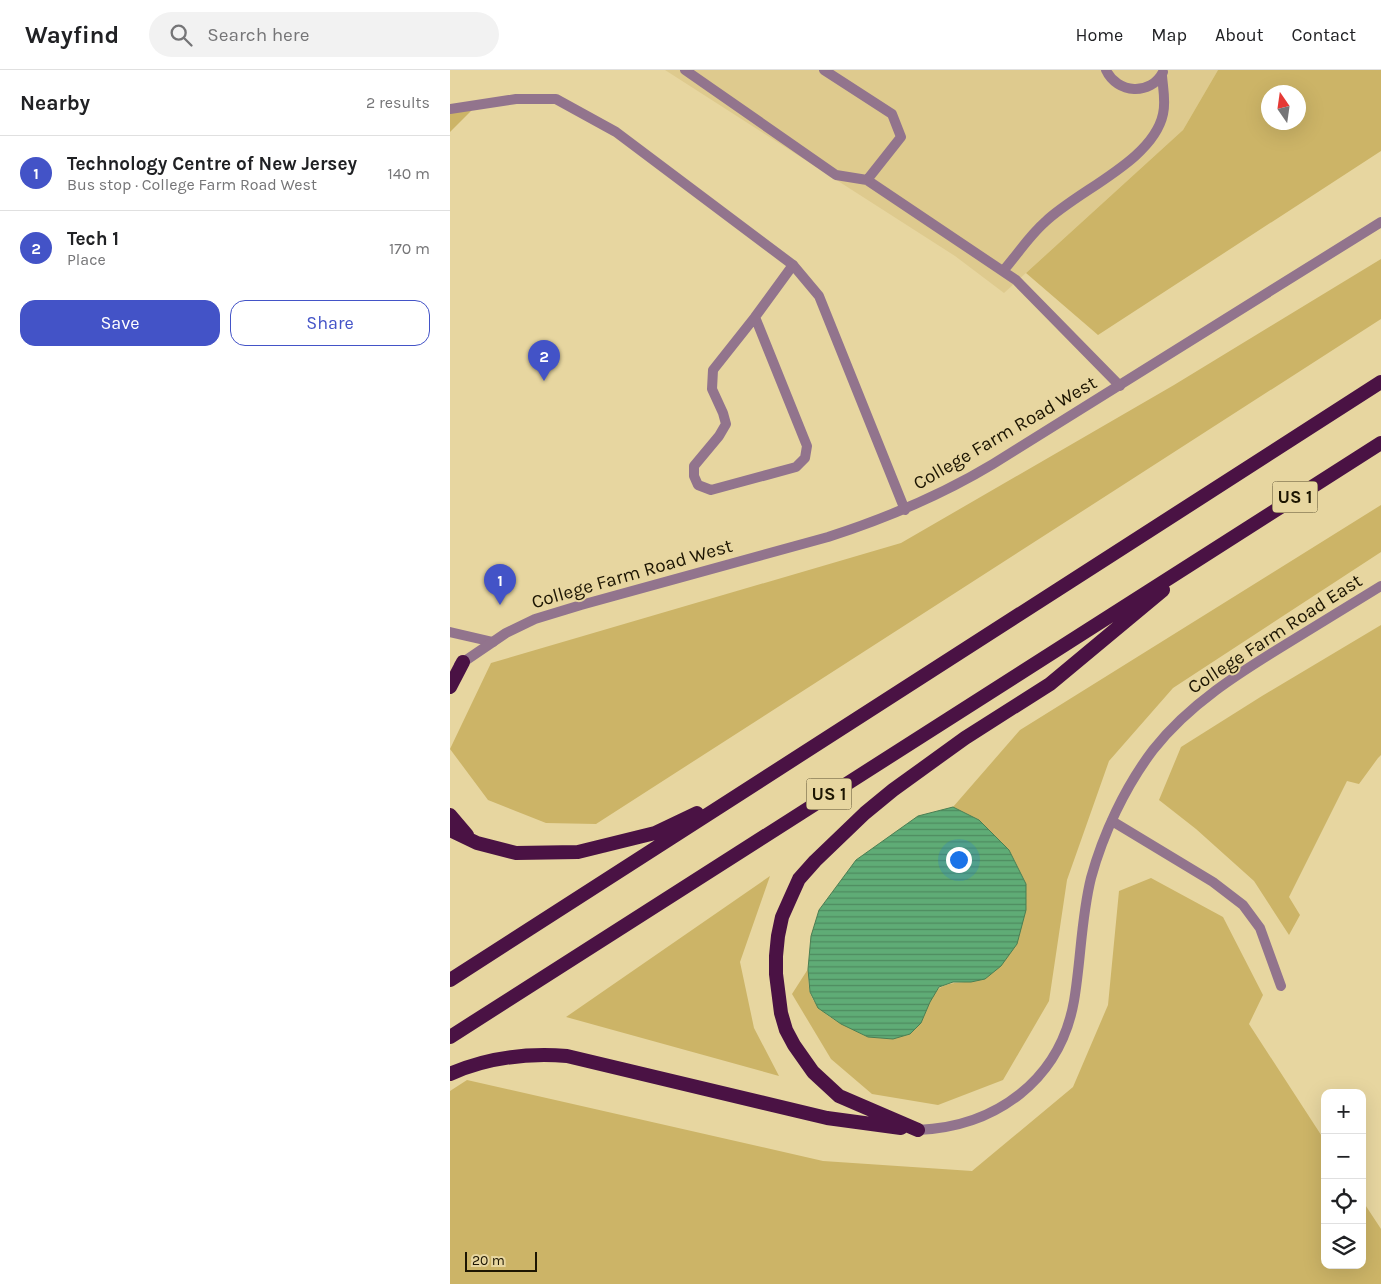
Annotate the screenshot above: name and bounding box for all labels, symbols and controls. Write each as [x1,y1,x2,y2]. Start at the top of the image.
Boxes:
search box [149,12,499,57]
text: Wayfind [25,21,119,49]
icon: search [167,21,195,49]
text: Search here [207,24,309,46]
text: Home [1075,24,1123,46]
text: Map [1151,24,1187,46]
text: About [1215,24,1264,46]
text: Contact [1292,24,1356,46]
north arrow [1261,85,1306,130]
text: Nearby [20,91,90,115]
text: 2 results [366,93,430,112]
text: Technology Centre of New Jersey [67,153,357,175]
text: 1 [33,164,39,183]
text: 140 m [388,164,430,183]
text: Bus stop · College Farm Road West [67,175,317,194]
text: Tech 1 [67,228,119,250]
text: 2 [31,239,41,258]
text: 170 m [389,239,430,258]
text: Place [67,250,106,269]
button: Save [20,300,220,346]
button: Share [230,300,430,346]
pin: 2 [528,340,560,381]
street label: College Farm Road West [909,371,1101,495]
road number: US 1 [1272,482,1318,512]
street label: College Farm Road West [529,535,735,613]
pin: 1 [484,564,516,605]
street label: College Farm Road East [1184,569,1366,699]
road number: US 1 [806,779,852,810]
your location [946,847,972,873]
map controls [1321,1089,1366,1269]
button: + [1321,1089,1366,1134]
button: − [1321,1134,1366,1179]
button: locate [1321,1179,1366,1224]
button: layers [1321,1224,1366,1269]
scale bar [465,1249,538,1272]
text: 20 m [472,1252,505,1269]

